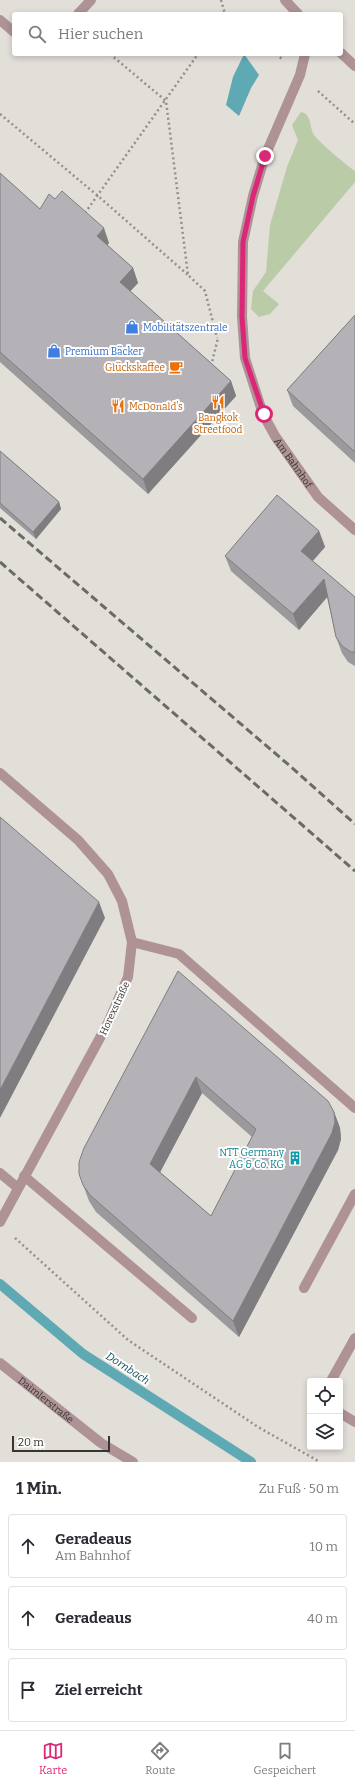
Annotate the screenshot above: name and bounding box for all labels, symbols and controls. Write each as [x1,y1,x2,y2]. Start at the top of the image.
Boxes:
search box [12,12,343,56]
icon: search [26,23,48,45]
text: Hier suchen [58,25,143,43]
route end [256,147,274,165]
shop icon: Mobilitätszentrale [124,319,140,335]
place label: Mobilitätszentrale [143,322,228,334]
shop icon: Premium Bäcker [46,343,62,359]
place label: Premium Bäcker [65,346,143,358]
cafe icon: Glückskaffee [168,359,184,375]
place label: Glückskaffee [105,362,165,374]
restaurant icon: Bangkok Streetfood [210,394,226,410]
restaurant icon: McDonald's [110,398,126,414]
place label: McDonald's [129,401,183,413]
route start [255,405,273,423]
place label: Bangkok Streetfood [193,412,243,436]
street label: Am Bahnhof [271,436,315,491]
street label: Horexstraße [97,980,133,1037]
place label: NTT Germany AG & Co. KG [219,1147,285,1171]
building icon: NTT Germany AG & Co. KG [287,1150,303,1166]
water label: Dornbach [103,1350,152,1387]
street label: Daimlerstraße [15,1375,76,1426]
map controls [307,1378,343,1450]
button: locate [307,1378,343,1414]
button: layers [307,1414,343,1450]
scale bar [12,1434,110,1453]
text: 20 m [18,1436,44,1449]
text: 1 Min. [16,1478,62,1499]
text: Zu Fuß · 50 m [259,1481,339,1496]
text: Geradeaus [55,1530,132,1548]
icon: ahead [17,1535,39,1557]
text: 10 m [309,1539,338,1554]
text: Am Bahnhof [55,1548,131,1563]
icon: ahead [17,1607,39,1629]
text: Geradeaus [55,1609,132,1627]
text: 40 m [307,1611,338,1626]
icon: arrive [17,1679,39,1701]
text: Ziel erreicht [55,1681,143,1699]
tab: Karte [39,1740,67,1777]
tab: Route [145,1740,175,1777]
tab: Gespeichert [254,1740,316,1777]

